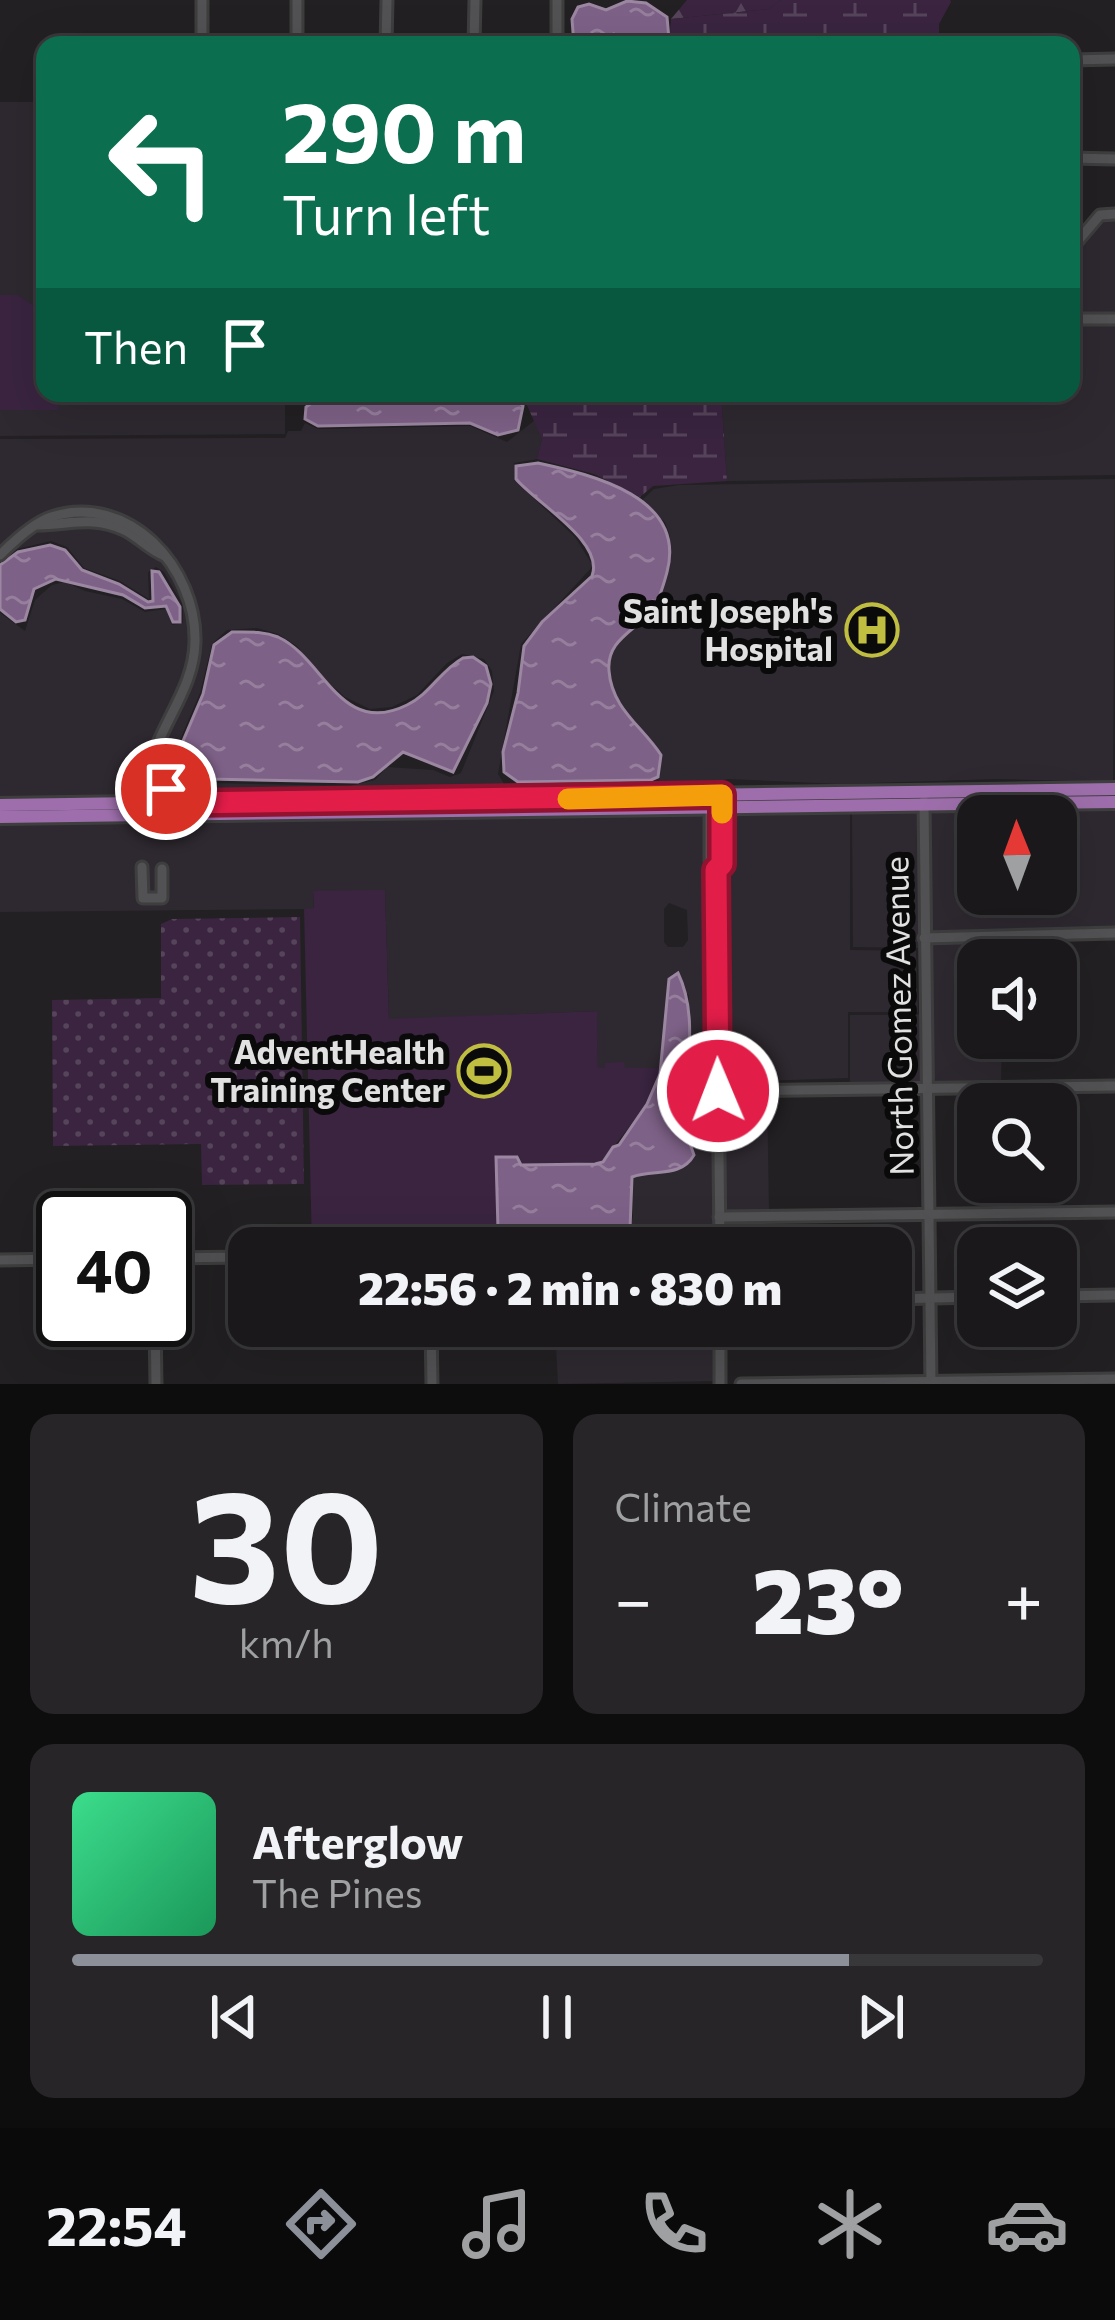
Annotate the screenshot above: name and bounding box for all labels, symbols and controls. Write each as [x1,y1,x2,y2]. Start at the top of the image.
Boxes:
text: 290 m [282,78,526,180]
icon: left [84,84,240,240]
text: Turn left [282,180,490,246]
icon: arrive [212,312,278,378]
text: Then [84,318,188,373]
place label: Saint Joseph's Hospital [623,589,833,668]
hospital icon: Saint Joseph's Hospital [844,602,900,658]
pin [115,738,217,840]
icon: arrive [133,756,199,822]
north arrow [957,795,1077,915]
map controls [957,795,1077,1347]
street label: North Gomez Avenue [874,856,921,1176]
button: sound [957,939,1077,1059]
position arrow [655,1028,781,1154]
place label: AdventHealth Training Center [210,1030,445,1109]
sports icon: AdventHealth Training Center [456,1043,512,1099]
button: search [957,1083,1077,1203]
speed limit sign: 40 [36,1191,192,1347]
button: layers [957,1227,1077,1347]
text: 22:56 · 2 min · 830 m [358,1259,782,1314]
text: 30 [189,1444,384,1635]
text: Climate [615,1482,752,1530]
text: 23° [752,1542,904,1653]
text: − [615,1557,652,1638]
text: + [1004,1557,1043,1638]
text: km/h [239,1618,334,1666]
text: Afterglow [252,1813,463,1868]
text: The Pines [252,1868,423,1916]
icon: previous [201,1984,267,2050]
icon: pause [524,1984,590,2050]
icon: next [848,1984,914,2050]
icon: directions [279,2182,363,2266]
icon: music [455,2182,539,2266]
icon: phone [632,2182,716,2266]
icon: climate [808,2182,892,2266]
icon: car [985,2182,1069,2266]
text: 22:54 [46,2191,187,2257]

